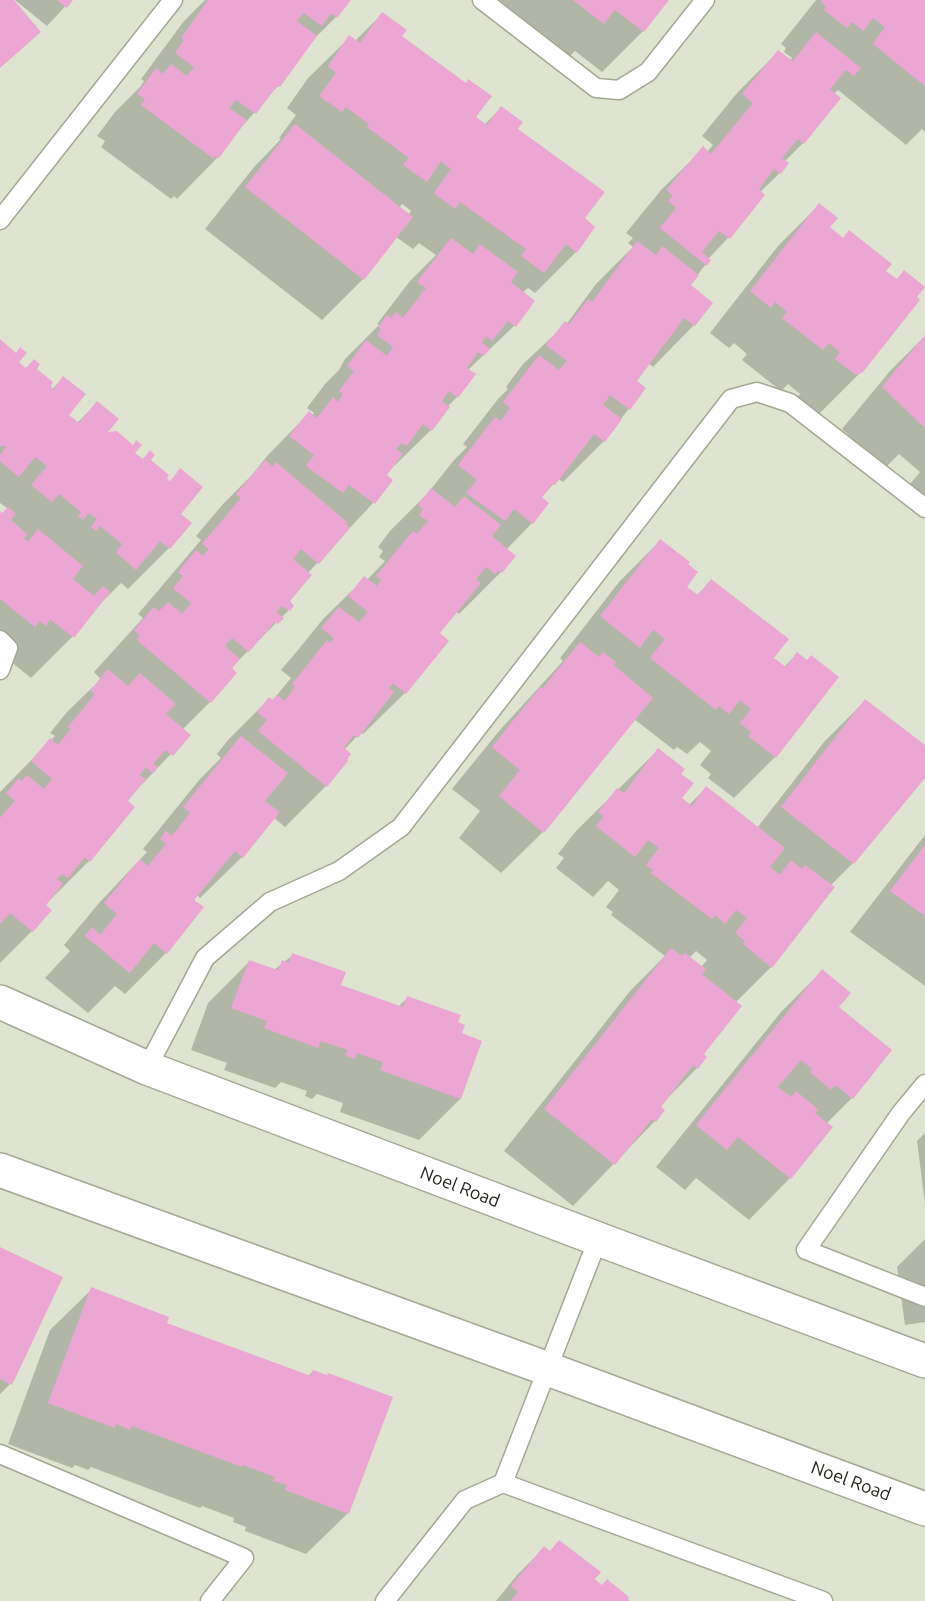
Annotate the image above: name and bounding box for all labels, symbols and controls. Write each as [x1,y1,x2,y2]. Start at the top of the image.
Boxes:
street label: Noel Road [417,1162,503,1212]
street label: Noel Road [808,1457,894,1505]

